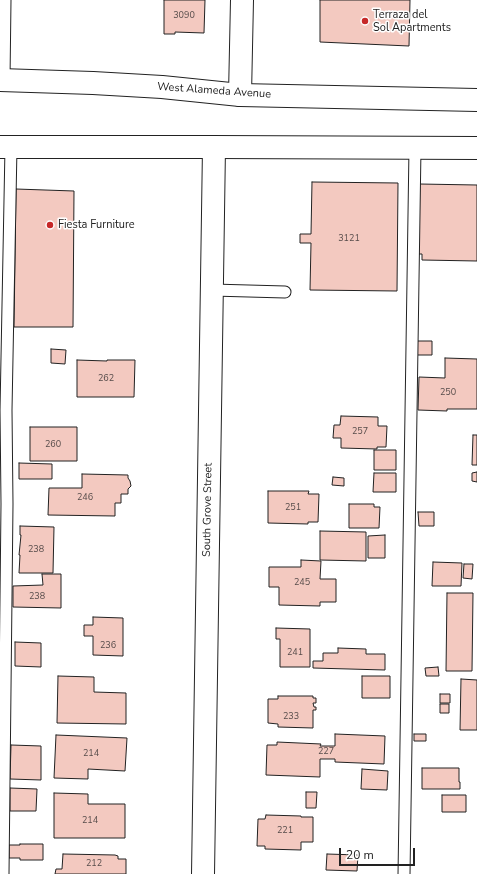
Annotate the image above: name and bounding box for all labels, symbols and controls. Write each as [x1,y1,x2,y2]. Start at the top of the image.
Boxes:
place label: Terraza del Sol Apartments [373,8,451,34]
house number: 3090 [173,11,195,21]
marker: Terraza del Sol Apartments [360,16,370,26]
street label: West Alameda Avenue [157,80,271,102]
place label: Fiesta Furniture [58,218,135,232]
marker: Fiesta Furniture [45,220,55,230]
house number: 3121 [338,234,360,244]
house number: 262 [98,374,114,384]
house number: 250 [440,388,456,398]
house number: 257 [352,427,368,437]
house number: 260 [45,440,61,450]
street label: South Grove Street [201,463,215,557]
house number: 246 [77,493,93,503]
house number: 251 [285,503,301,513]
house number: 238 [28,545,44,555]
house number: 245 [294,578,310,588]
house number: 238 [29,592,45,602]
house number: 236 [100,641,116,651]
house number: 241 [287,648,303,658]
house number: 233 [283,712,299,722]
house number: 227 [318,747,334,757]
house number: 214 [83,749,99,759]
house number: 214 [82,816,98,826]
house number: 221 [277,826,293,836]
scale bar [341,840,417,866]
text: 20 m [346,847,374,863]
house number: 212 [86,859,102,869]

